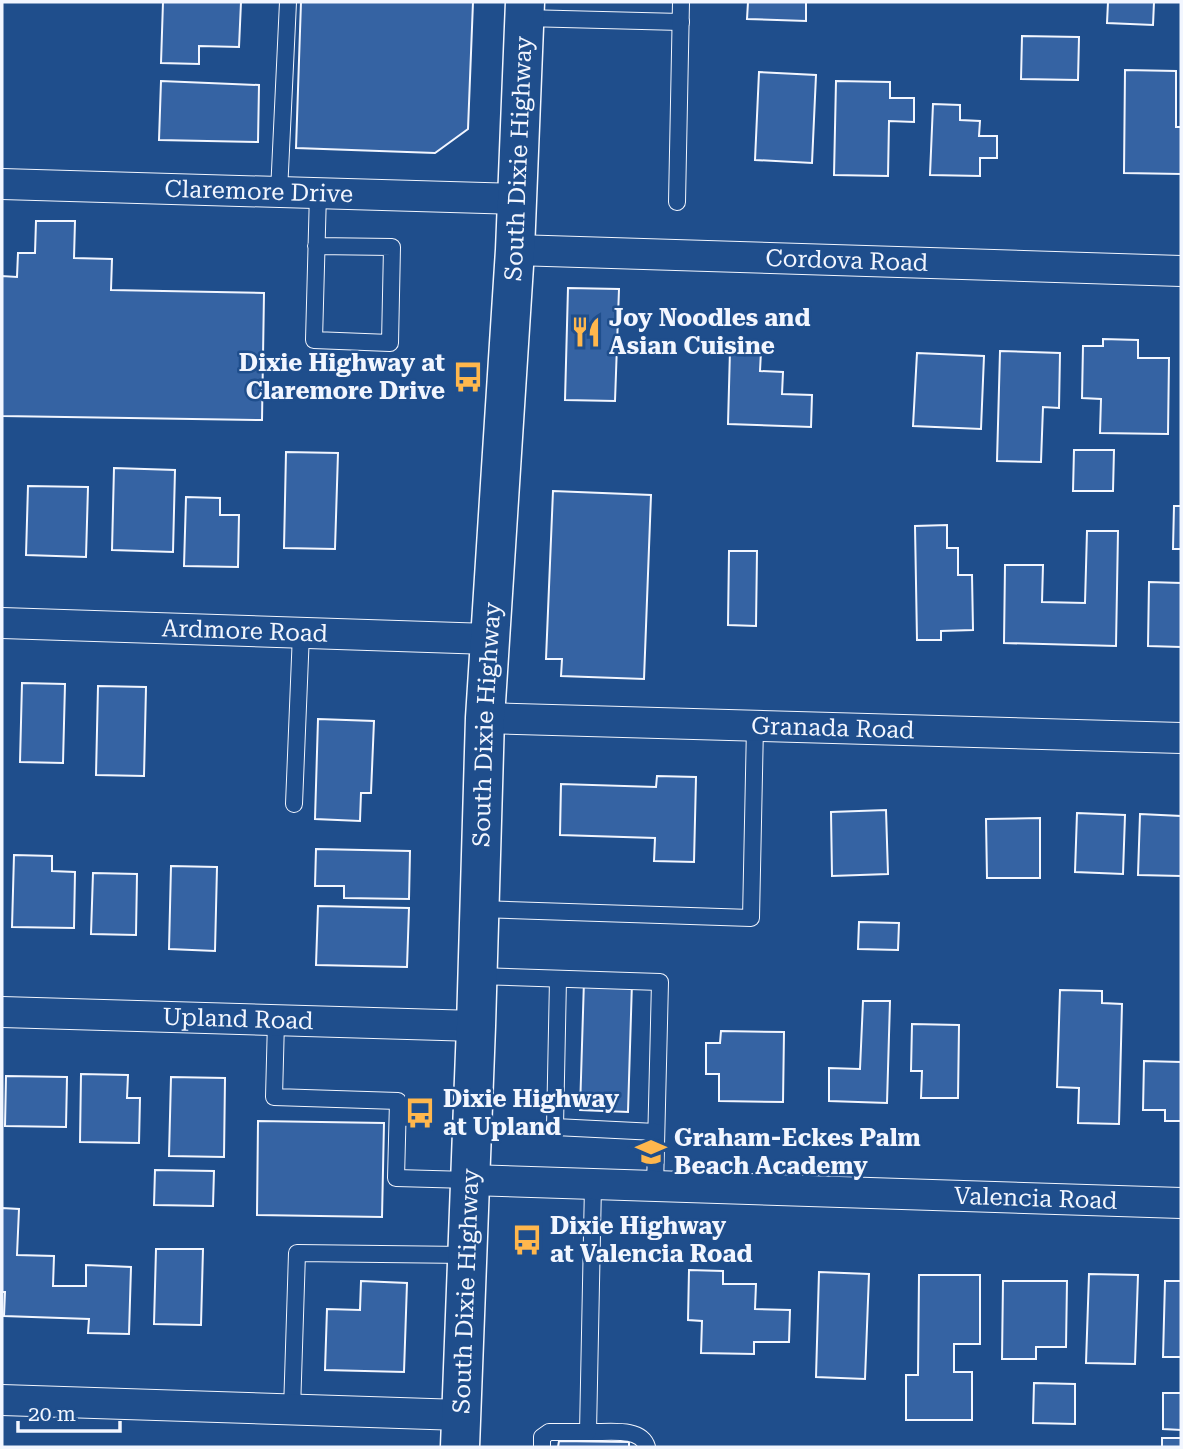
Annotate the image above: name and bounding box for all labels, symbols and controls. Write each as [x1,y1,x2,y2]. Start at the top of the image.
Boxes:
street label: South Dixie Highway [499,35,538,282]
street label: Claremore Drive [164,175,354,208]
street label: Cordova Road [765,244,929,277]
place label: Joy Noodles and Asian Cuisine [609,304,810,360]
restaurant icon: Joy Noodles and Asian Cuisine [569,315,603,349]
place label: Dixie Highway at Claremore Drive [239,349,445,405]
bus stop icon: Dixie Highway at Claremore Drive [451,360,485,394]
street label: South Dixie Highway [467,600,506,847]
street label: Ardmore Road [161,614,328,648]
street label: Granada Road [751,712,915,744]
street label: Upland Road [162,1003,314,1035]
place label: Dixie Highway at Upland [443,1085,620,1141]
bus stop icon: Dixie Highway at Upland [403,1096,437,1130]
place label: Graham-Eckes Palm Beach Academy [674,1124,921,1180]
school or university icon: Graham-Eckes Palm Beach Academy [634,1135,668,1169]
street label: South Dixie Highway [447,1167,485,1414]
street label: Valencia Road [954,1182,1118,1215]
place label: Dixie Highway at Valencia Road [550,1212,752,1268]
bus stop icon: Dixie Highway at Valencia Road [510,1223,544,1257]
scale bar [18,1390,119,1434]
text: 20 m [28,1402,76,1426]

